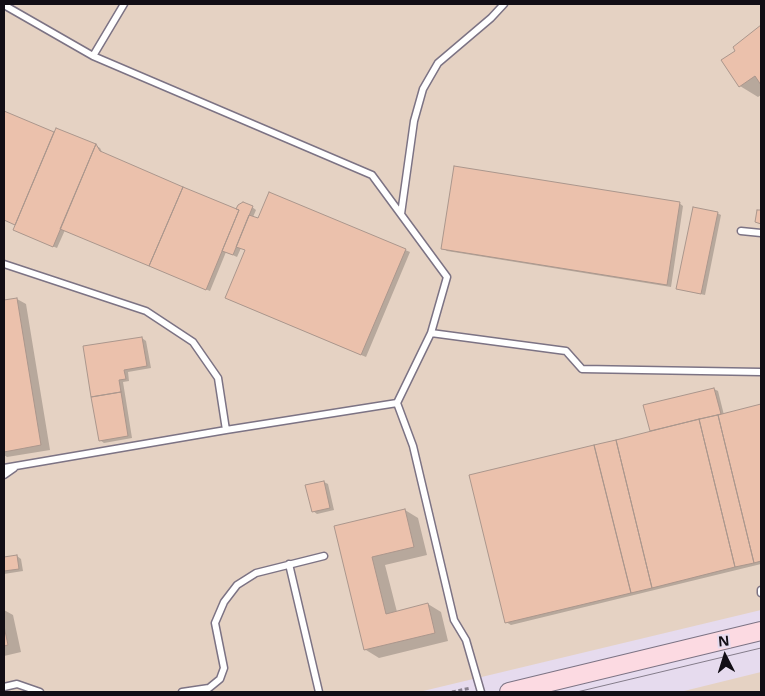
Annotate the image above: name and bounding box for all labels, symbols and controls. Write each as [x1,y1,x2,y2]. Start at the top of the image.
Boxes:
north arrow [700,631,750,681]
text: N [717,631,730,651]

